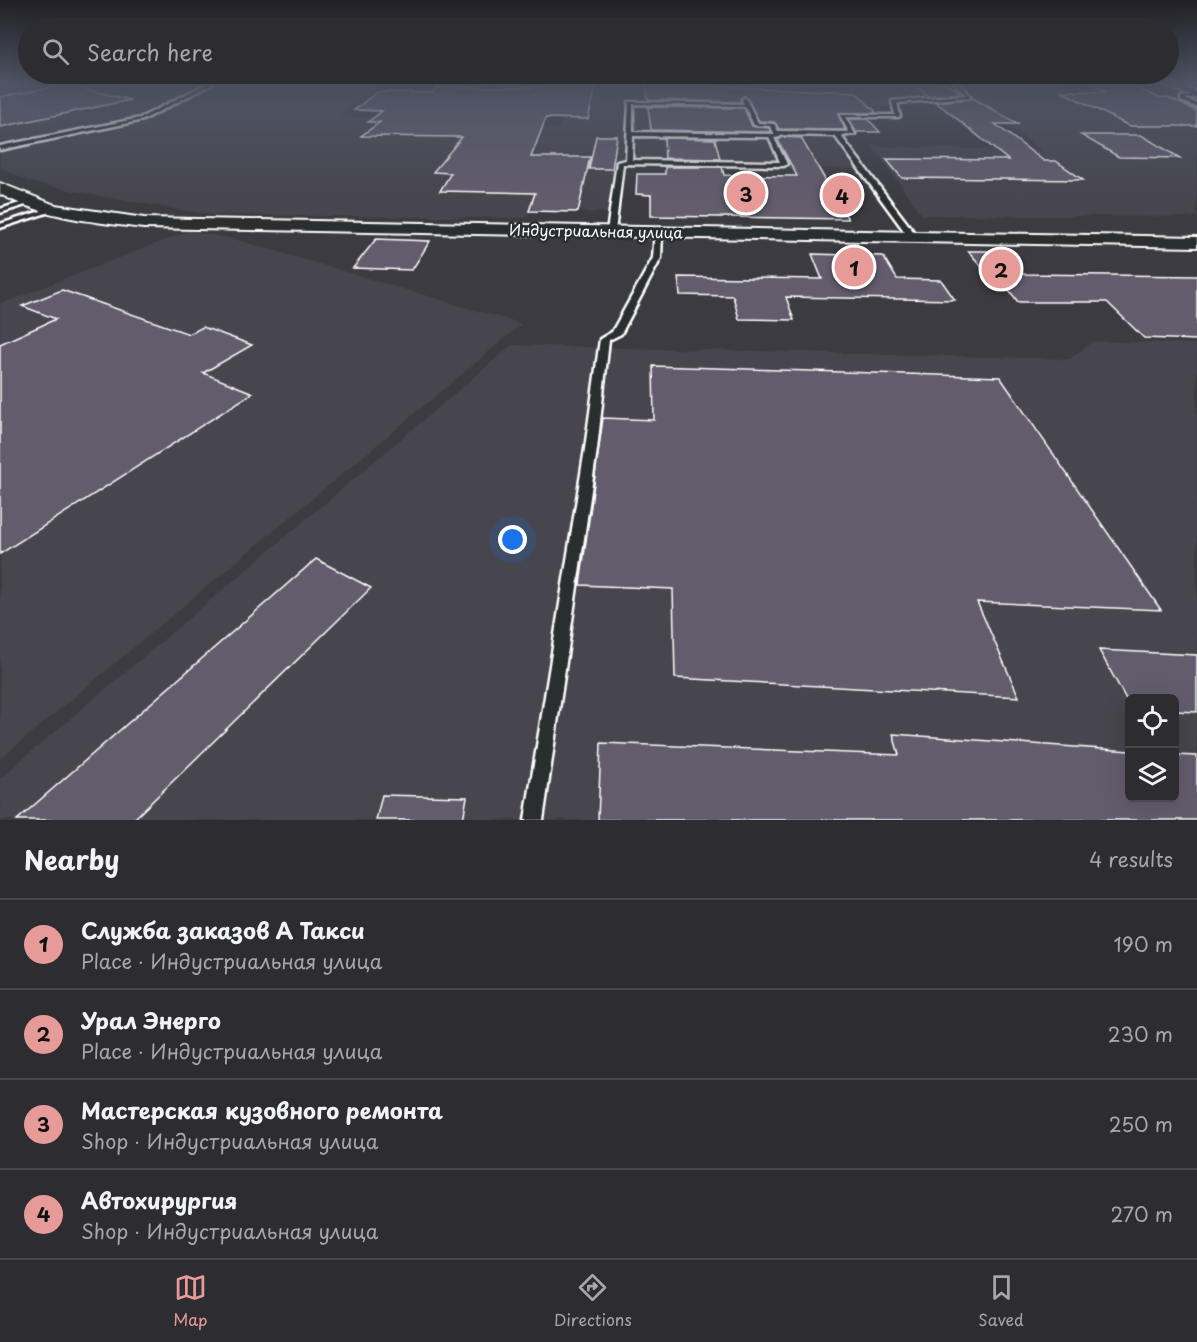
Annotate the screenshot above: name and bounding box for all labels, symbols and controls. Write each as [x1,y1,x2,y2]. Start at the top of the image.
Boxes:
search box [18,18,1179,84]
icon: search [39,35,72,68]
text: Search here [87,35,213,68]
pin: 3 [726,170,766,216]
pin: 4 [822,172,862,218]
street label: Индустриальная улица [509,217,684,244]
pin: 1 [834,244,874,290]
pin: 2 [982,246,1020,292]
your location [498,525,527,554]
map controls [1125,694,1179,802]
button: locate [1125,694,1179,748]
button: layers [1125,748,1179,802]
text: Nearby [24,840,119,879]
text: 4 results [1089,844,1173,874]
text: Служба заказов А Такси [81,913,365,946]
text: 1 [39,929,48,959]
text: 190 m [1114,929,1173,959]
text: Place · Индустриальная улица [81,946,382,976]
text: Урал Энерго [81,1003,221,1036]
text: 2 [36,1019,51,1049]
text: 230 m [1108,1019,1173,1049]
text: Place · Индустриальная улица [81,1036,382,1066]
text: Мастерская кузовного ремонта [81,1093,443,1126]
text: 3 [37,1109,50,1139]
text: 250 m [1109,1109,1173,1139]
text: Shop · Индустриальная улица [81,1126,378,1156]
text: Автохирургия [81,1183,237,1216]
text: 4 [37,1199,50,1229]
text: 270 m [1110,1199,1173,1229]
text: Shop · Индустриальная улица [81,1216,378,1246]
tab: Map [173,1271,207,1331]
tab: Directions [554,1271,632,1331]
tab: Saved [978,1271,1024,1331]

